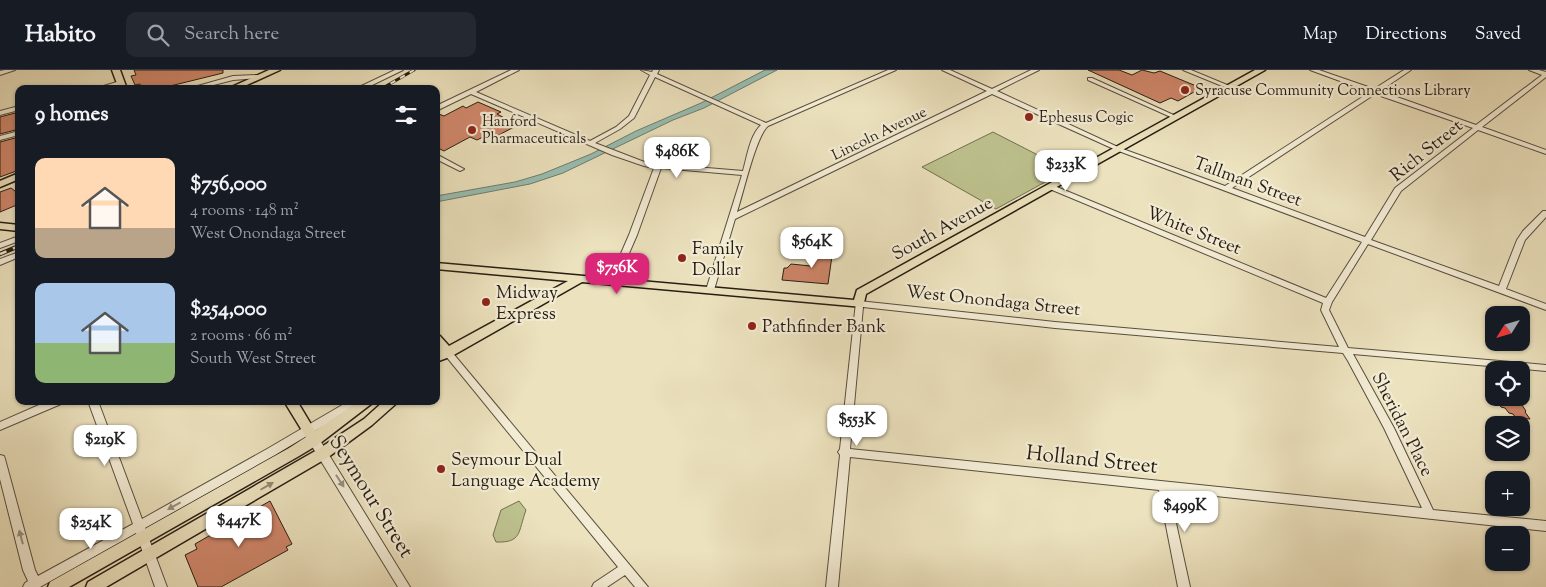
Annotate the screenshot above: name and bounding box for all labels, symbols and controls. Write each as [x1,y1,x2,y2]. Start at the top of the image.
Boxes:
search box [126,12,476,57]
text: Habito [25,18,96,52]
icon: search [144,21,172,49]
text: Search here [184,21,279,48]
text: Map [1303,22,1338,48]
text: Directions [1366,22,1447,48]
text: Saved [1475,22,1521,48]
place label: Syracuse Community Connections Library [1195,81,1471,102]
marker: Syracuse Community Connections Library [1179,84,1191,96]
text: 9 homes [35,100,108,130]
icon: filters [392,101,420,129]
street label: Lincoln Avenue [829,102,931,166]
place label: Ephesus Cogic [1039,108,1134,129]
marker: Ephesus Cogic [1023,111,1035,123]
place label: Hanford Pharmaceuticals [482,112,586,150]
street label: Rich Street [1385,114,1469,189]
marker: Hanford Pharmaceuticals [466,124,478,136]
pin: $486K [642,136,712,179]
text: $486K [655,141,699,164]
pin: $233K [1031,150,1101,192]
street label: Tallman Street [1190,151,1305,215]
text: $233K [1046,154,1086,177]
text: $756,000 [190,170,267,200]
icon: home [75,178,135,238]
street label: South Avenue [888,191,998,268]
text: 4 rooms · 148 m² [190,200,299,223]
street label: White Street [1142,201,1245,263]
text: West Onondaga Street [190,223,346,246]
pin: $564K [777,226,847,269]
text: $564K [791,231,833,254]
place label: Family Dollar [692,237,744,284]
pin: $756K [582,252,652,295]
marker: Family Dollar [676,252,688,264]
text: $756K [596,257,638,280]
street label: West Onondaga Street [904,280,1081,324]
place label: Midway Express [496,281,558,328]
text: $254,000 [190,295,267,325]
marker: Midway Express [480,296,492,308]
icon: home [75,303,135,363]
north arrow [1485,306,1530,351]
map controls [1485,306,1530,571]
place label: Pathfinder Bank [762,315,886,341]
marker: Pathfinder Bank [746,320,758,332]
text: 2 rooms · 66 m² [190,325,293,348]
text: South West Street [190,348,316,371]
button: locate [1485,361,1530,406]
street label: Sheridan Place [1364,368,1439,482]
pin: $553K [822,404,892,447]
text: $553K [838,409,876,432]
button: layers [1485,416,1530,461]
pin: $219K [70,424,140,467]
text: $219K [85,429,125,452]
street label: Seymour Street [321,430,420,564]
street label: Holland Street [1025,439,1159,483]
place label: Seymour Dual Language Academy [451,448,600,495]
marker: Seymour Dual Language Academy [435,463,447,475]
button: + [1485,471,1530,516]
one-way arrow [335,474,345,487]
one-way arrow [260,482,273,491]
pin: $499K [1150,490,1220,533]
text: $499K [1163,495,1207,518]
one-way arrow [166,502,181,510]
pin: $447K [204,506,274,548]
pin: $254K [56,508,126,550]
text: $447K [217,510,261,533]
text: $254K [70,512,112,535]
button: − [1485,526,1530,571]
one-way arrow [16,529,24,544]

